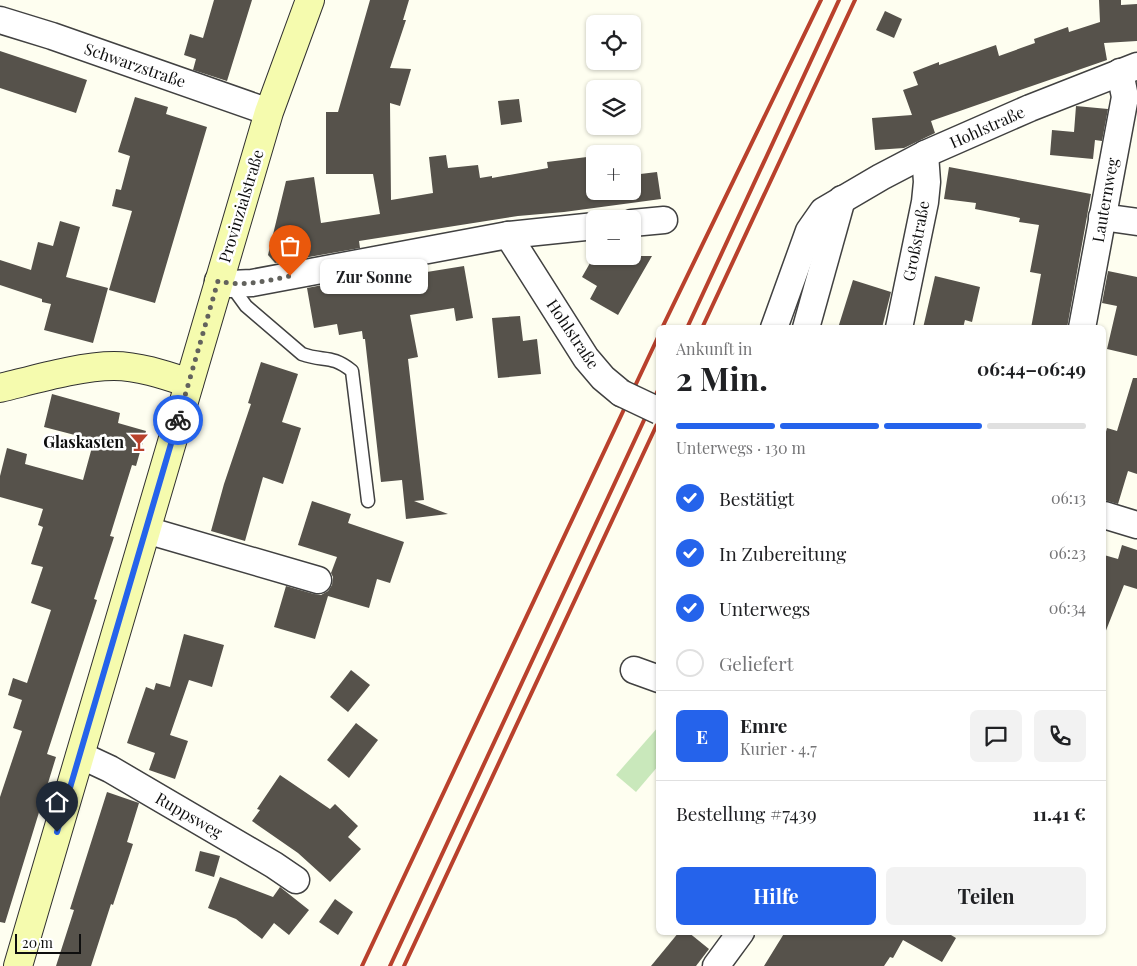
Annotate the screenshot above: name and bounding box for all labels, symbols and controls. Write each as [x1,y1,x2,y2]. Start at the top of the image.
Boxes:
map controls [586,15,641,265]
button: locate [586,15,641,70]
street label: Schwarzstraße [82,37,189,92]
button: layers [586,80,641,135]
street label: Hohlstraße [946,101,1028,152]
button: + [586,145,641,200]
street label: Provinzialstraße [213,147,268,265]
street label: Lauternweg [1087,155,1122,244]
street label: Großstraße [897,199,934,283]
button: − [586,210,641,265]
pin [269,225,311,276]
icon: bag [276,232,304,260]
callout: Zur Sonne [320,258,428,294]
text: Zur Sonne [336,266,412,287]
street label: Hohlstraße [542,295,604,373]
text: Ankunft in [676,338,752,359]
text: 06:44–06:49 [977,355,1086,381]
text: 2 Min. [676,356,768,399]
courier [153,395,203,445]
icon: bike [164,406,192,434]
place label: Glaskasten [43,431,124,452]
bar icon: Glaskasten [128,431,150,453]
text: Unterwegs · 130 m [676,437,806,458]
icon: check [676,484,704,512]
text: Bestätigt [719,485,794,511]
text: 06:13 [1051,487,1086,508]
icon: check [676,539,704,567]
text: In Zubereitung [719,540,846,566]
text: 06:23 [1049,542,1086,563]
icon: check [676,594,704,622]
text: Unterwegs [719,595,810,621]
text: 06:34 [1049,597,1086,618]
text: Geliefert [719,650,793,676]
button: chat [970,710,1022,762]
button: phone [1034,710,1086,762]
text: Emre [740,712,787,738]
text: E [696,723,708,749]
text: Kurier · 4.7 [740,738,817,759]
pin [36,781,78,832]
street label: Ruppsweg [152,787,227,842]
icon: home [43,788,71,816]
text: Bestellung #7439 [676,800,817,826]
text: 11.41 € [1032,800,1086,826]
button: Hilfe [676,867,876,925]
button: Teilen [886,867,1086,925]
scale bar [15,931,81,954]
text: 20 m [22,933,53,952]

